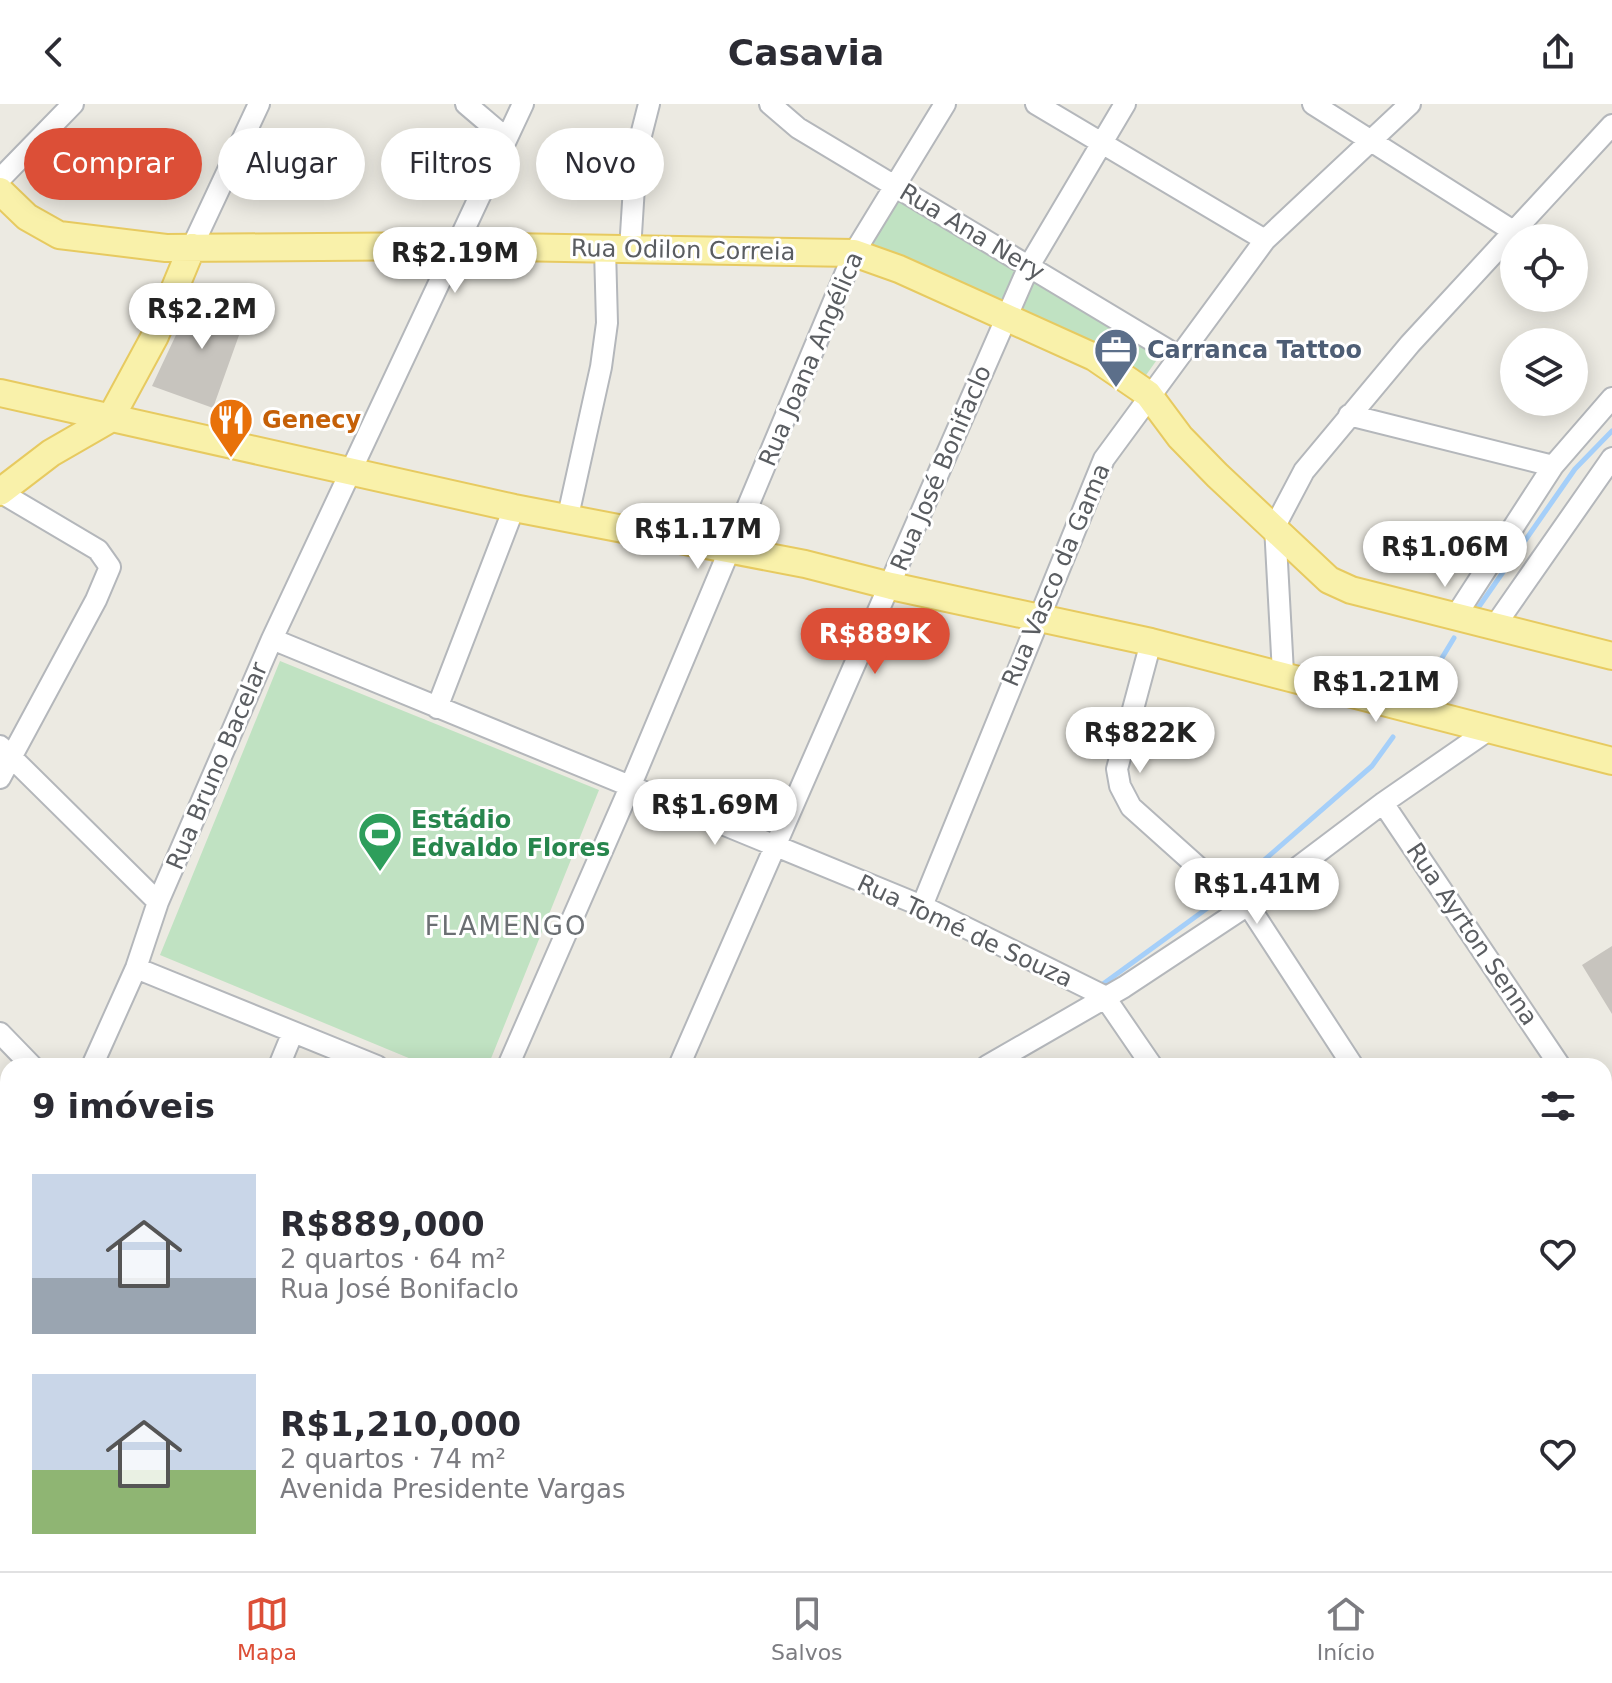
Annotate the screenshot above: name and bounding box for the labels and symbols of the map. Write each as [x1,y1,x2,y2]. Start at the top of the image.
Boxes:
street label: Rua Ana Nery [895,178,1049,286]
pin: R$2.19M [381,227,529,295]
street label: Rua Odilon Correia [571,234,795,266]
street label: Rua Joana Angélica [753,248,869,470]
pin: R$2.2M [137,283,267,351]
office icon: Carranca Tattoo [1092,326,1140,389]
place label: Carranca Tattoo [1147,336,1362,364]
street label: Rua José Bonifaclo [885,361,997,575]
restaurant icon: Genecy [207,396,255,459]
place label: Genecy [262,406,362,434]
street label: Rua Vasco da Gama [996,459,1116,691]
pin: R$1.17M [624,503,772,571]
pin: R$1.06M [1371,521,1519,589]
pin: R$889K [810,608,940,676]
pin: R$1.21M [1302,656,1450,724]
street label: Rua Bruno Bacelar [161,658,273,874]
pin: R$822K [1075,707,1205,775]
pin: R$1.69M [641,779,789,847]
place label: Estádio Edvaldo Flores [411,806,610,862]
sports icon: Estádio Edvaldo Flores [356,810,404,873]
street label: Rua Ayrton Senna [1401,837,1543,1031]
pin: R$1.41M [1183,858,1331,926]
street label: Rua Tomé de Souza [853,869,1077,993]
district label: FLAMENGO [425,911,587,941]

